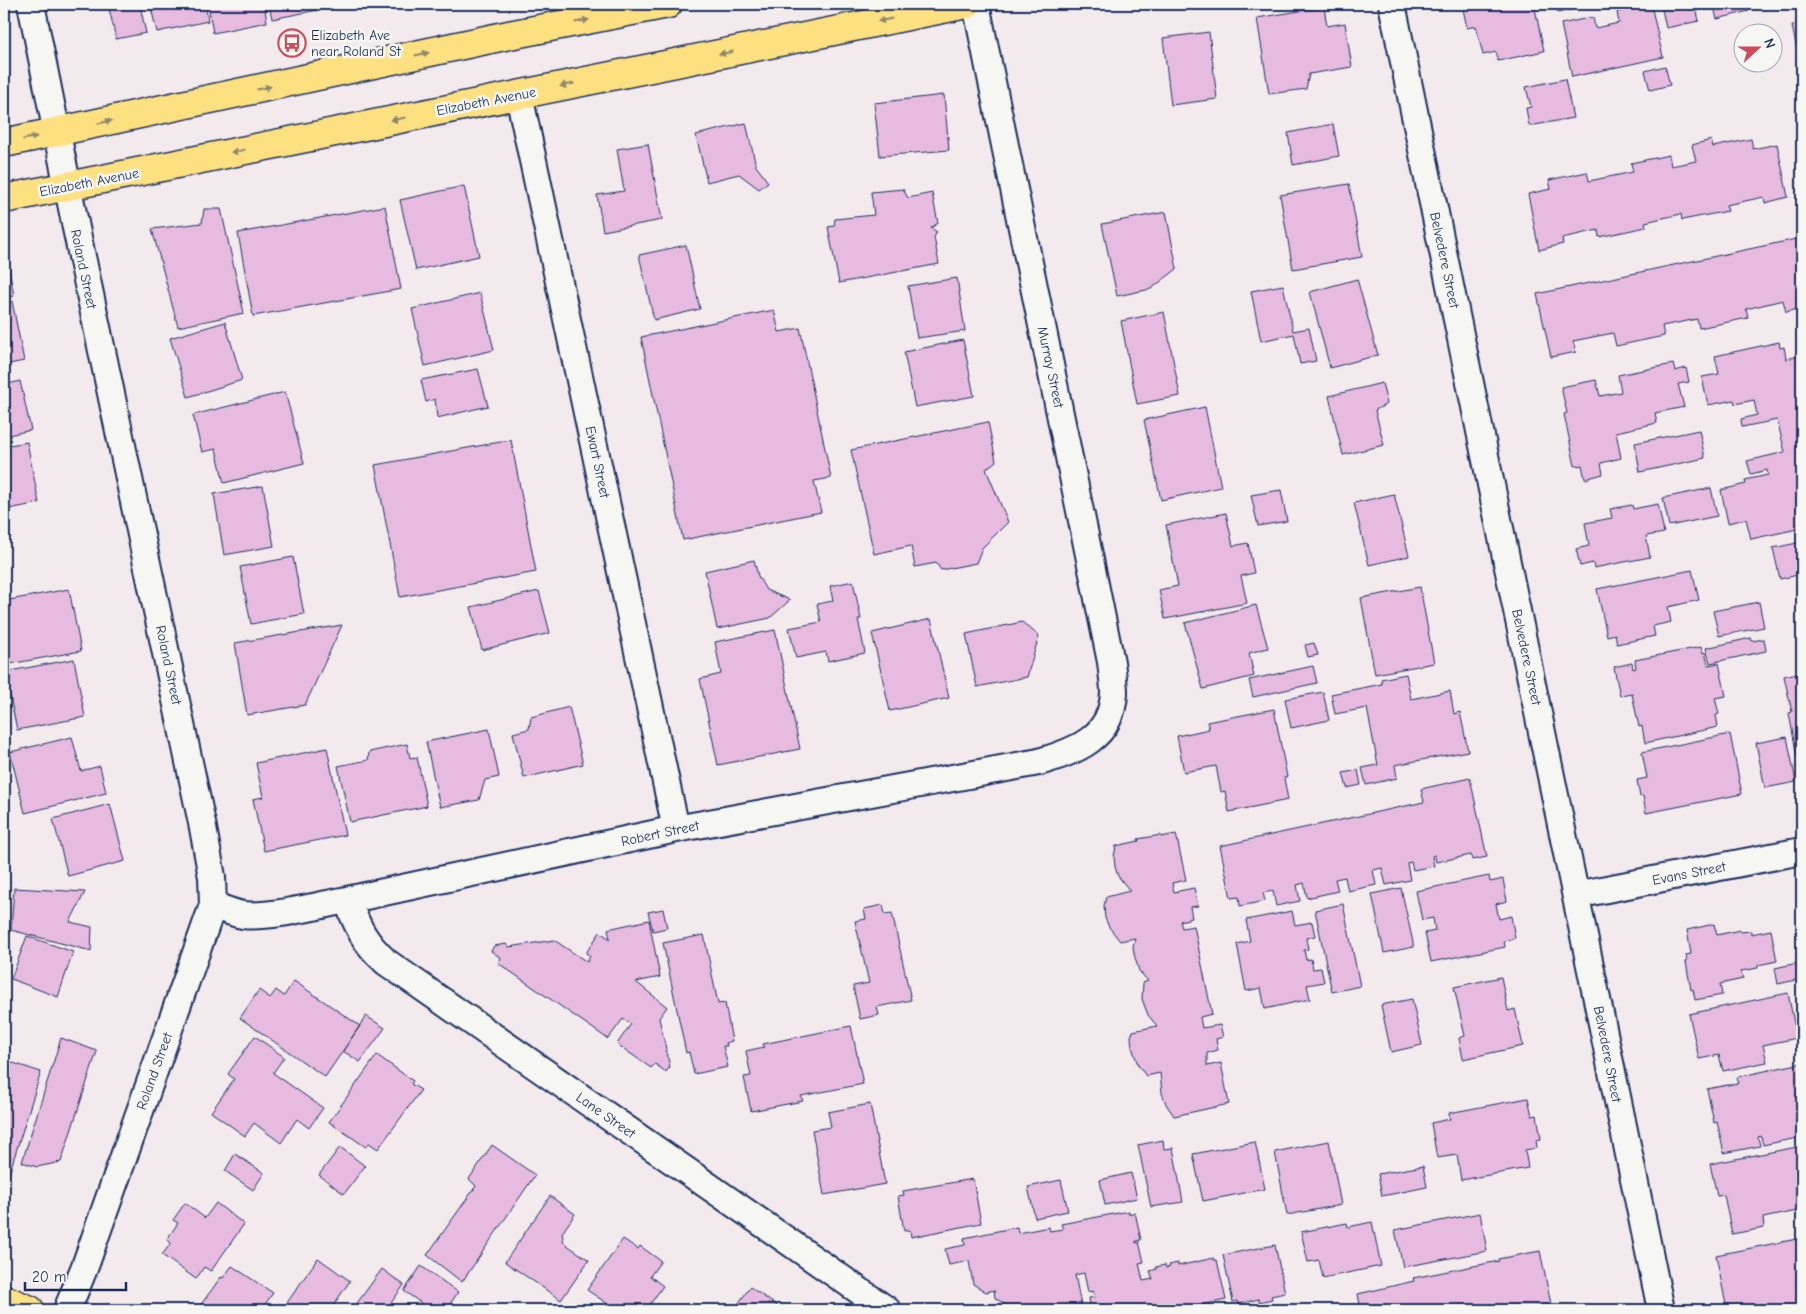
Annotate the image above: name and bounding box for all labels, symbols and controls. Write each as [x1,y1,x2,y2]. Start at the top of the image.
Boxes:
one-way arrow [574,16,590,24]
one-way arrow [877,17,893,25]
north arrow [1734,22,1784,72]
place label: Elizabeth Ave near Roland St [311,27,402,60]
bus stop icon: Elizabeth Ave near Roland St [277,28,307,58]
text: N [1760,36,1779,51]
one-way arrow [415,49,431,57]
one-way arrow [718,49,734,57]
one-way arrow [559,81,574,89]
one-way arrow [256,84,271,92]
street label: Elizabeth Avenue [435,84,537,119]
one-way arrow [390,115,405,123]
one-way arrow [97,118,112,126]
one-way arrow [23,133,39,141]
one-way arrow [230,148,246,156]
street label: Elizabeth Avenue [38,165,140,200]
street label: Belvedere Street [1426,210,1463,311]
street label: Roland Street [67,228,100,311]
street label: Murray Street [1034,325,1068,410]
street label: Ewart Street [582,425,614,501]
street label: Belvedere Street [1508,607,1545,708]
street label: Roland Street [152,624,185,707]
street label: Robert Street [620,817,702,850]
street label: Evans Street [1651,858,1728,889]
street label: Belvedere Street [1590,1004,1625,1105]
street label: Roland Street [133,1029,177,1112]
street label: Lane Street [573,1089,639,1143]
scale bar [25,1259,126,1291]
text: 20 m [32,1268,66,1286]

